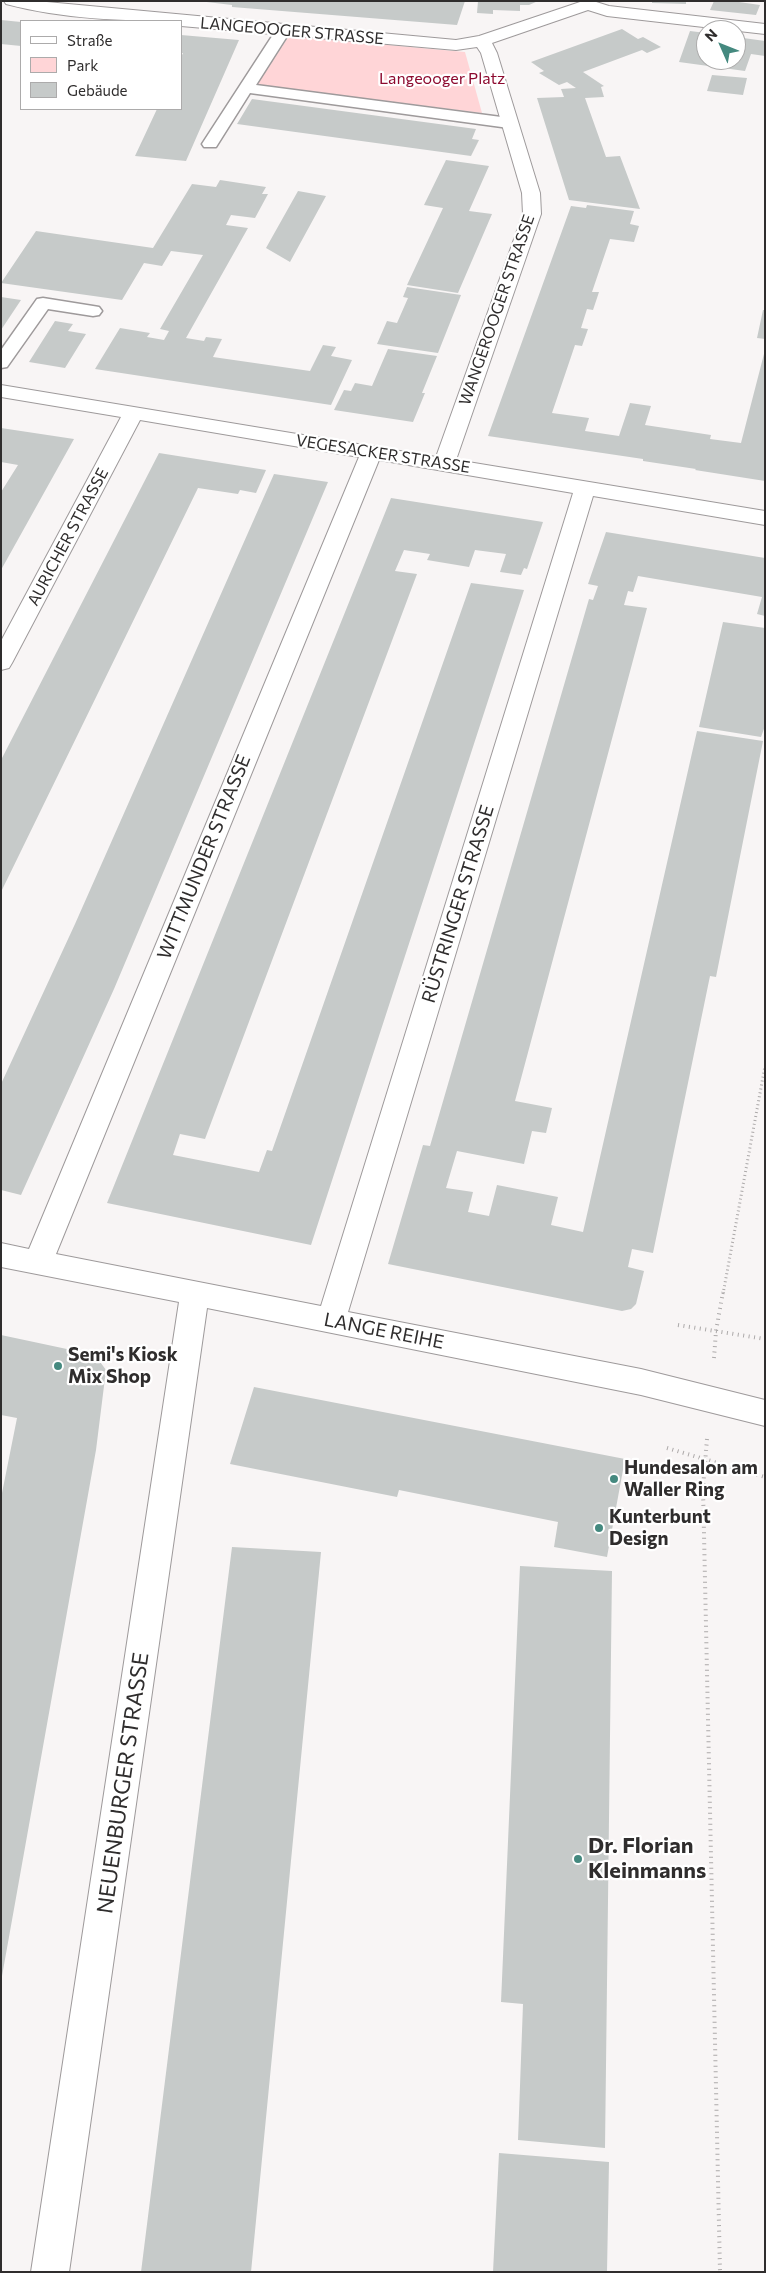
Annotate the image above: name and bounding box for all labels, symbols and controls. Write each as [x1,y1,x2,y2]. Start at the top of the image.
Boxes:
street label: LANGEOOGER STRASSE [199,13,385,49]
legend [20,20,182,110]
north arrow [696,20,746,70]
text: N [701,25,720,45]
text: Straße [67,31,113,49]
text: Park [67,56,98,74]
park label: Langeooger Platz [379,69,505,89]
text: Gebäude [67,81,128,99]
street label: WANGEROOGER STRASSE [455,212,539,408]
street label: VEGESACKER STRASSE [295,431,471,477]
street label: AURICHER STRASSE [24,465,112,609]
street label: WITTMUNDER STRASSE [152,751,256,963]
street label: RÜSTRINGER STRASSE [417,802,499,1006]
street label: LANGE REIHE [322,1308,446,1354]
place label: Semi's Kiosk Mix Shop [68,1344,178,1388]
marker: Semi's Kiosk Mix Shop [52,1360,64,1372]
place label: Hundesalon am Waller Ring [624,1457,758,1501]
marker: Hundesalon am Waller Ring [608,1473,620,1485]
place label: Kunterbunt Design [609,1506,711,1550]
marker: Kunterbunt Design [593,1522,605,1534]
street label: NEUENBURGER STRASSE [92,1651,154,1915]
place label: Dr. Florian Kleinmanns [588,1833,706,1884]
marker: Dr. Florian Kleinmanns [572,1853,584,1865]

